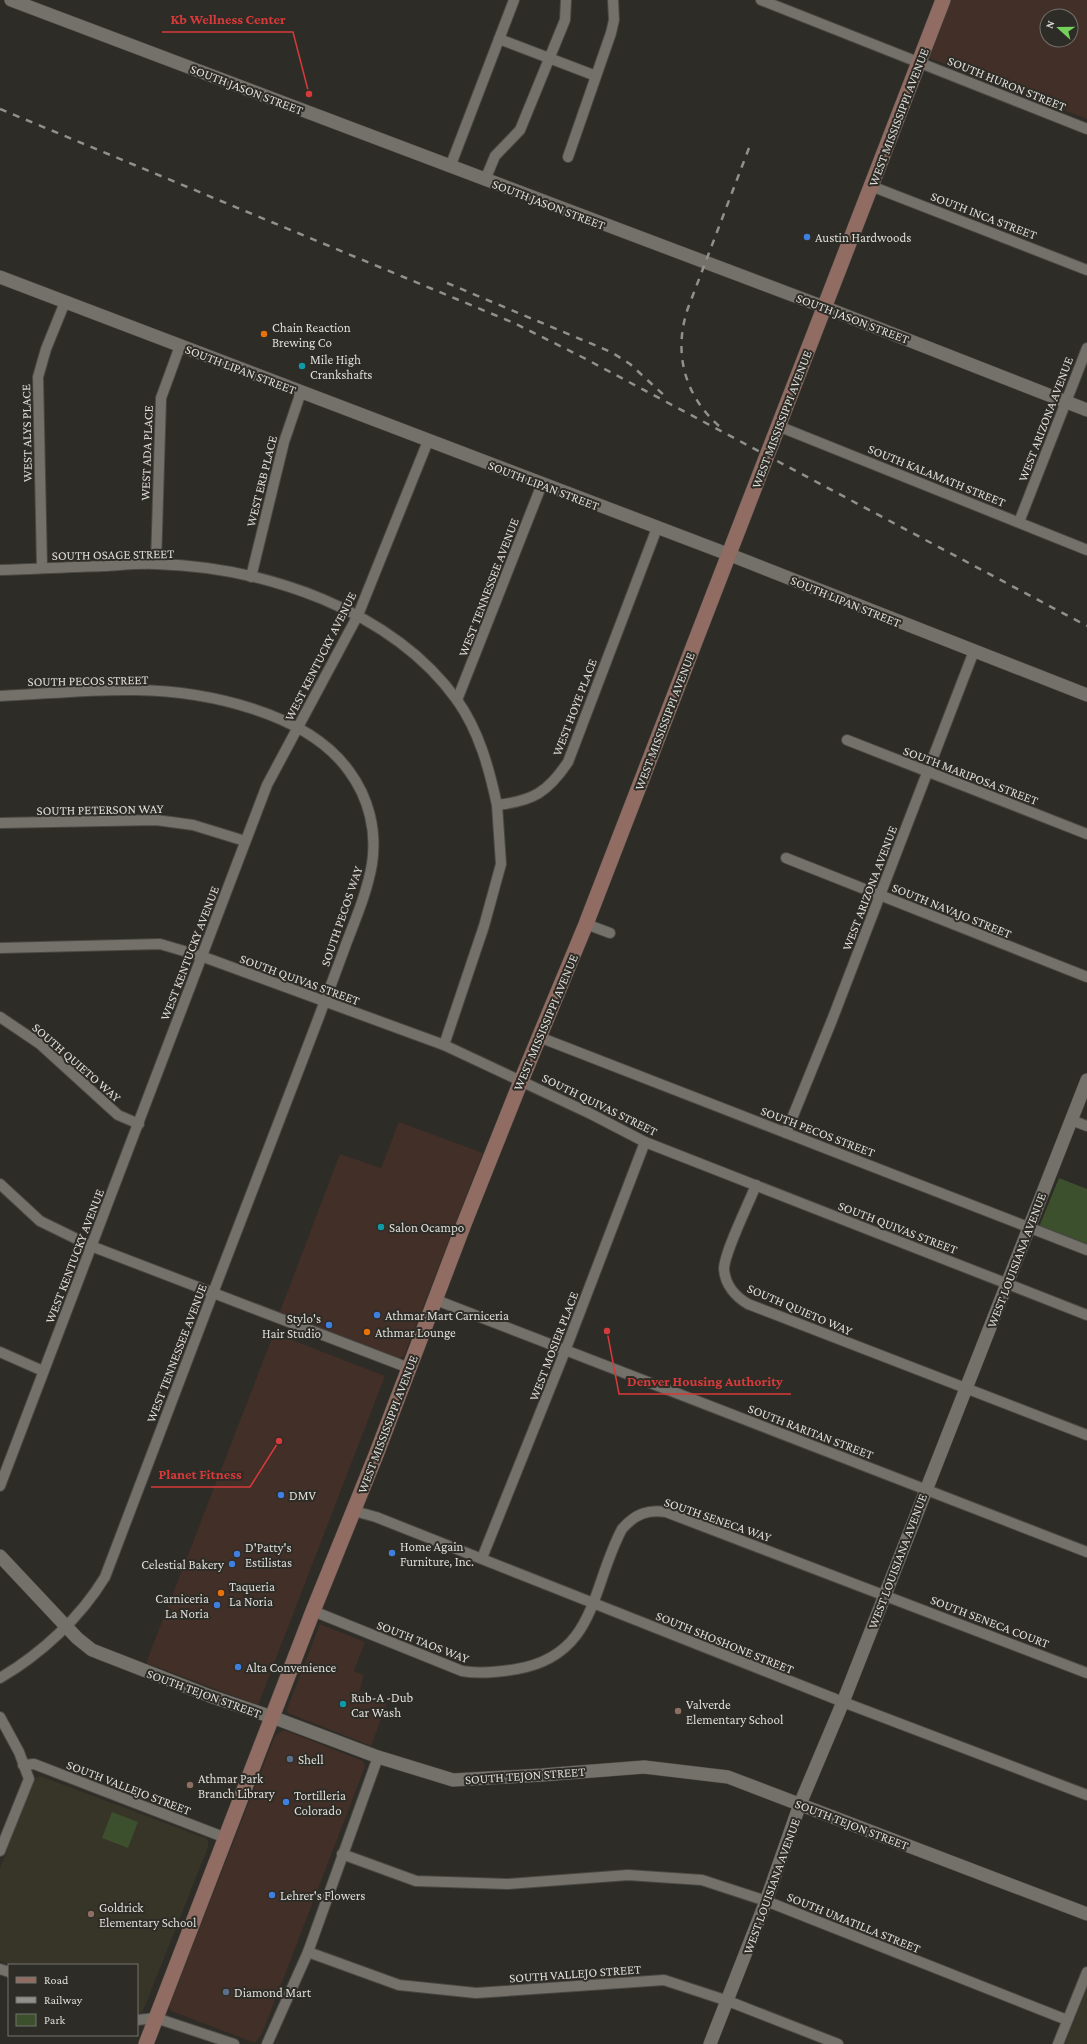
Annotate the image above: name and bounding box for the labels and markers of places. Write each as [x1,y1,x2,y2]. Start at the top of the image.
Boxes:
callout: Kb Wellness Center [162,6,293,32]
place label: Austin Hardwoods [815,230,911,245]
marker: Austin Hardwoods [802,232,812,242]
place label: Chain Reaction Brewing Co [272,320,351,350]
marker: Chain Reaction Brewing Co [259,329,269,339]
place label: Mile High Crankshafts [310,352,372,382]
marker: Mile High Crankshafts [297,361,307,371]
place label: Salon Ocampo [389,1220,464,1235]
marker: Salon Ocampo [376,1222,386,1232]
place label: Athmar Mart Carniceria [385,1308,509,1323]
marker: Athmar Mart Carniceria [372,1310,382,1320]
place label: Stylo's Hair Studio [262,1311,321,1341]
marker: Stylo's Hair Studio [324,1320,334,1330]
place label: Athmar Lounge [375,1325,456,1340]
marker: Athmar Lounge [362,1327,372,1337]
callout: Denver Housing Authority [619,1368,791,1394]
callout: Planet Fitness [151,1461,250,1487]
place label: DMV [289,1488,316,1503]
marker: DMV [276,1490,286,1500]
place label: Home Again Furniture, Inc. [400,1539,474,1569]
place label: D'Patty's Estilistas [245,1540,292,1570]
marker: Home Again Furniture, Inc. [387,1548,397,1558]
marker: D'Patty's Estilistas [232,1549,242,1559]
place label: Celestial Bakery [141,1557,225,1572]
marker: Celestial Bakery [227,1559,237,1569]
place label: Taqueria La Noria [229,1579,275,1609]
marker: Taqueria La Noria [216,1588,226,1598]
place label: Carniceria La Noria [155,1591,209,1621]
marker: Carniceria La Noria [212,1600,222,1610]
place label: Alta Convenience [246,1660,337,1675]
marker: Alta Convenience [233,1662,243,1672]
place label: Rub-A -Dub Car Wash [351,1690,414,1720]
place label: Valverde Elementary School [686,1697,784,1727]
marker: Rub-A -Dub Car Wash [338,1699,348,1709]
marker: Valverde Elementary School [673,1706,683,1716]
place label: Shell [298,1752,324,1767]
marker: Shell [285,1754,295,1764]
place label: Athmar Park Branch Library [198,1771,276,1801]
marker: Athmar Park Branch Library [185,1780,195,1790]
place label: Tortilleria Colorado [294,1788,346,1818]
marker: Tortilleria Colorado [281,1797,291,1807]
place label: Lehrer's Flowers [280,1888,365,1903]
marker: Lehrer's Flowers [267,1890,277,1900]
place label: Goldrick Elementary School [99,1900,197,1930]
marker: Goldrick Elementary School [86,1909,96,1919]
place label: Diamond Mart [234,1985,312,2000]
marker: Diamond Mart [221,1987,231,1997]

